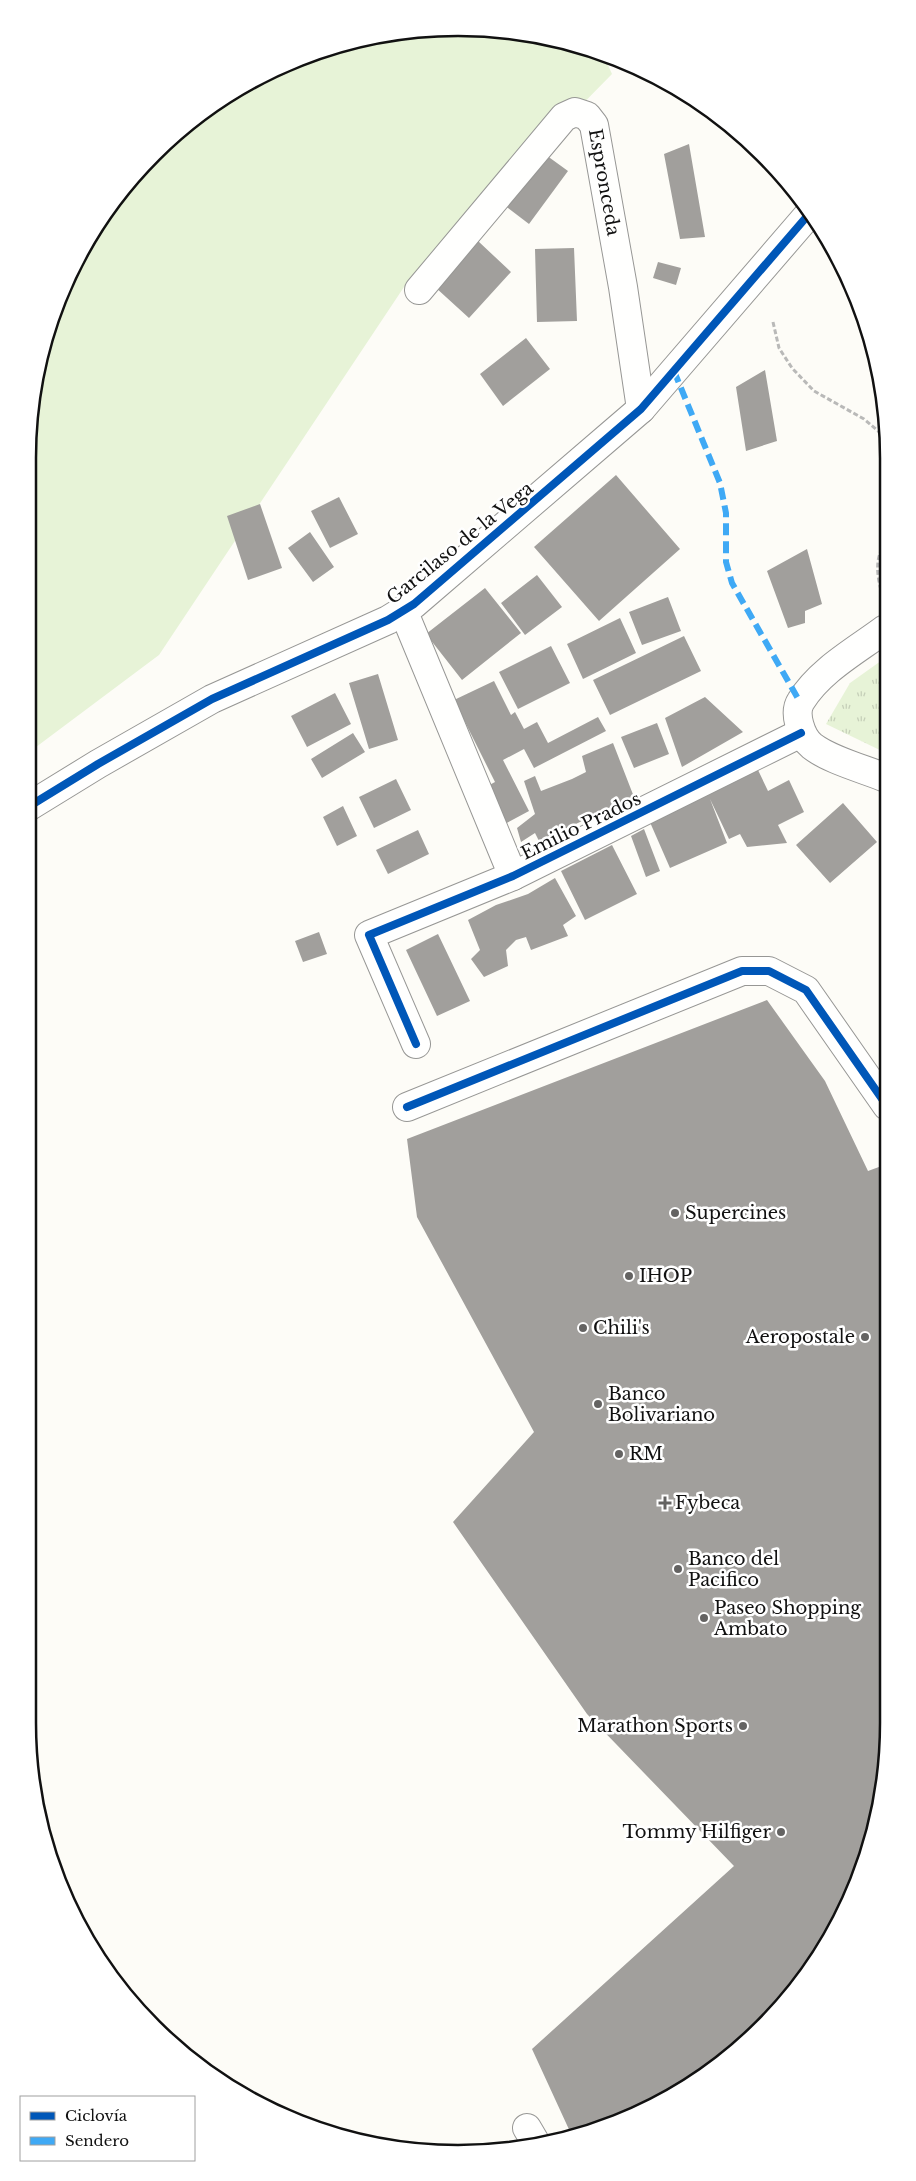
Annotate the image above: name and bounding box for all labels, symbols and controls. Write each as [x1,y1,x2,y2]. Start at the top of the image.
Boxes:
street label: Espronceda [584,127,625,237]
street label: Garcilaso de la Vega [382,477,538,609]
street label: Emilio Prados [518,788,644,864]
place label: Supercines [685,1202,786,1224]
marker: Supercines [669,1207,681,1219]
place label: IHOP [639,1265,692,1287]
marker: IHOP [623,1270,635,1282]
place label: Chili's [593,1317,650,1339]
marker: Chili's [577,1322,589,1334]
place label: Aeropostale [745,1326,855,1348]
marker: Aeropostale [859,1331,871,1343]
place label: Banco Bolivariano [608,1383,715,1426]
marker: Banco Bolivariano [592,1398,604,1410]
place label: RM [629,1443,663,1465]
marker: RM [613,1448,625,1460]
place label: Fybeca [675,1492,740,1514]
marker: Fybeca [659,1497,671,1509]
place label: Banco del Pacifico [688,1548,779,1591]
marker: Banco del Pacifico [672,1563,684,1575]
place label: Paseo Shopping Ambato [713,1597,861,1640]
marker: Paseo Shopping Ambato [698,1612,710,1624]
place label: Marathon Sports [577,1715,733,1737]
marker: Marathon Sports [737,1720,749,1732]
place label: Tommy Hilfiger [622,1821,771,1843]
marker: Tommy Hilfiger [775,1826,787,1838]
legend [20,2096,195,2161]
text: Ciclovía [65,2106,128,2125]
text: Sendero [65,2131,129,2150]

